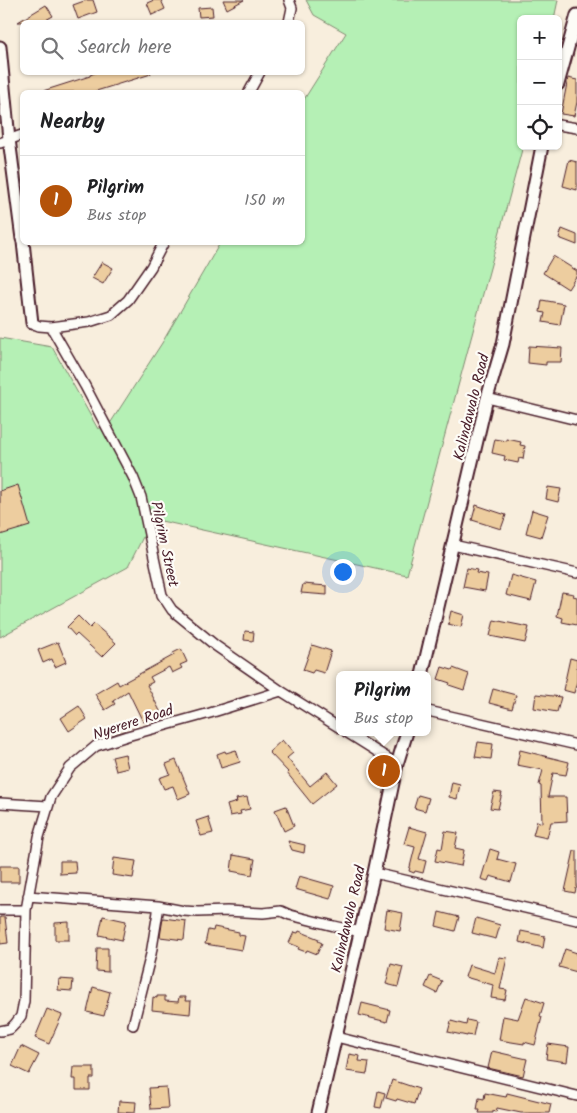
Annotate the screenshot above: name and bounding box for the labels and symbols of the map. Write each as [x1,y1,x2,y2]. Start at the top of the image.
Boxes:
street label: Kalindawalo Road [447,351,497,463]
street label: Pilgrim Street [143,499,185,589]
your location [330,559,356,585]
street label: Nyerere Road [90,698,177,747]
pin: 1 [368,752,400,790]
street label: Kalindawalo Road [325,863,373,975]

